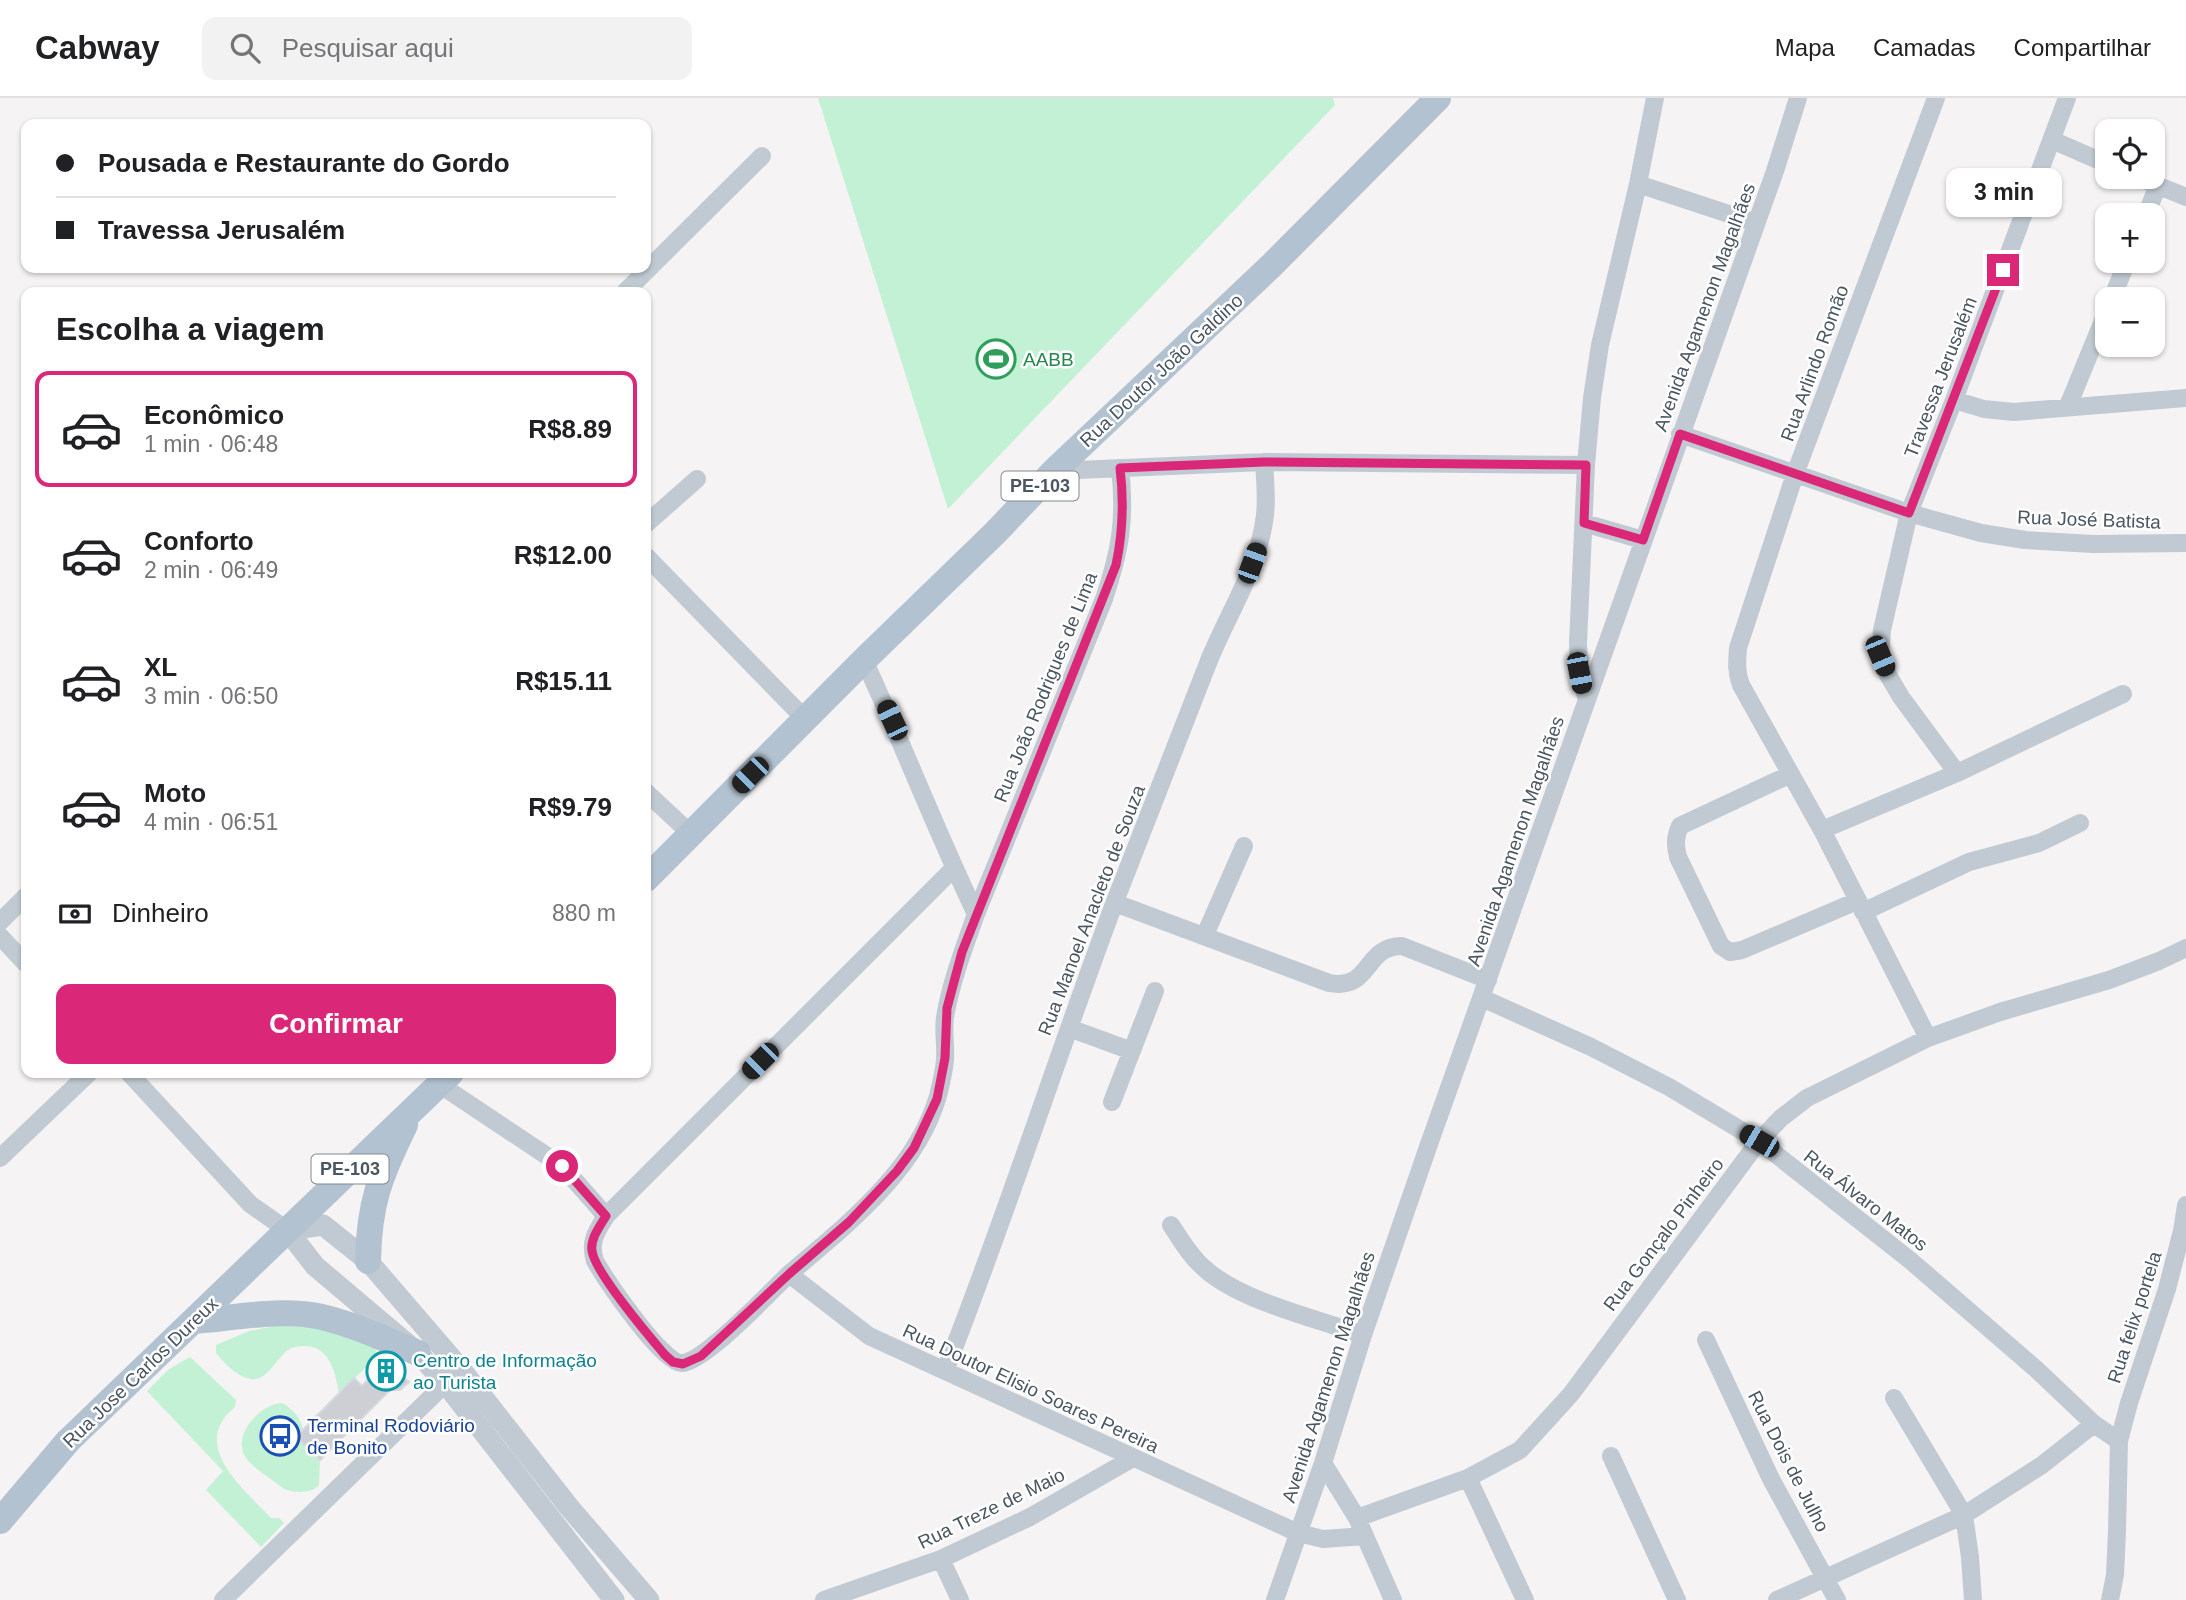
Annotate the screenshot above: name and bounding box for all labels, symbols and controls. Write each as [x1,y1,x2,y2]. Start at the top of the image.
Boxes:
search box [202,17,692,80]
text: Cabway [35,29,160,66]
icon: search [226,29,264,67]
text: Pesquisar aqui [282,33,454,63]
text: Mapa [1775,34,1835,61]
text: Camadas [1873,34,1976,61]
text: Compartilhar [2014,34,2151,61]
map controls [2095,119,2165,357]
button: locate [2095,119,2165,189]
text: Pousada e Restaurante do Gordo [98,148,510,178]
callout: 3 min [1945,169,2061,218]
text: 3 min [1974,179,2034,205]
street label: Avenida Agamenon Magalhães [1650,180,1759,434]
button: + [2095,203,2165,273]
text: Travessa Jerusalém [98,215,345,245]
route end [1987,254,2019,286]
street label: Rua Arlindo Romão [1776,282,1853,444]
button: − [2095,287,2165,357]
street label: Rua Doutor João Galdino [1076,290,1247,451]
street label: Travessa Jerusalém [1900,294,1981,460]
text: Escolha a viagem [56,311,325,347]
sports icon: AABB [975,338,1017,380]
place label: AABB [1023,349,1074,370]
icon: car [60,398,123,461]
text: Econômico [144,400,284,430]
text: R$8.89 [528,414,612,444]
text: 1 min · 06:48 [144,431,278,457]
road number: PE-103 [1002,472,1078,500]
street label: Rua José Batista [2017,506,2162,533]
icon: car [60,524,123,587]
text: Conforto [144,526,254,556]
text: R$12.00 [514,540,612,570]
car [1235,540,1270,586]
text: 2 min · 06:49 [144,557,278,583]
street label: Rua João Rodrigues de Lima [990,569,1101,805]
car [1863,633,1898,679]
icon: car [60,650,123,713]
car [1565,650,1594,696]
text: XL [144,652,177,682]
text: R$15.11 [515,666,612,696]
text: 3 min · 06:50 [144,683,278,709]
car [874,697,911,743]
street label: Avenida Agamenon Magalhães [1463,714,1568,969]
car [728,753,773,797]
icon: car [60,776,123,839]
text: Moto [144,778,206,808]
street label: Rua Manoel Anacleto de Souza [1034,782,1149,1038]
text: R$9.79 [528,792,612,822]
text: 4 min · 06:51 [144,809,278,835]
icon: cash [56,895,94,933]
text: Dinheiro [112,898,209,928]
text: 880 m [552,900,616,926]
button: Confirmar [56,984,616,1064]
car [738,1039,783,1083]
car [1736,1121,1783,1161]
street label: Rua Álvaro Matos [1800,1146,1932,1255]
route start [546,1150,578,1182]
road number: PE-103 [312,1154,388,1184]
street label: Rua Gonçalo Pinheiro [1599,1154,1728,1315]
street label: Rua felix portela [2103,1248,2166,1386]
street label: Avenida Agamenon Magalhães [1278,1249,1379,1505]
street label: Rua Jose Carlos Dureux [59,1293,222,1452]
street label: Rua Doutor Elisio Soares Pereira [900,1320,1162,1457]
building icon: Centro de Informação ao Turista [365,1350,407,1392]
place label: Centro de Informação ao Turista [413,1350,597,1393]
street label: Rua Dois de Julho [1744,1387,1833,1535]
bus stop icon: Terminal Rodoviário de Bonito [259,1415,301,1457]
place label: Terminal Rodoviário de Bonito [307,1415,475,1458]
street label: Rua Treze de Maio [914,1464,1068,1553]

